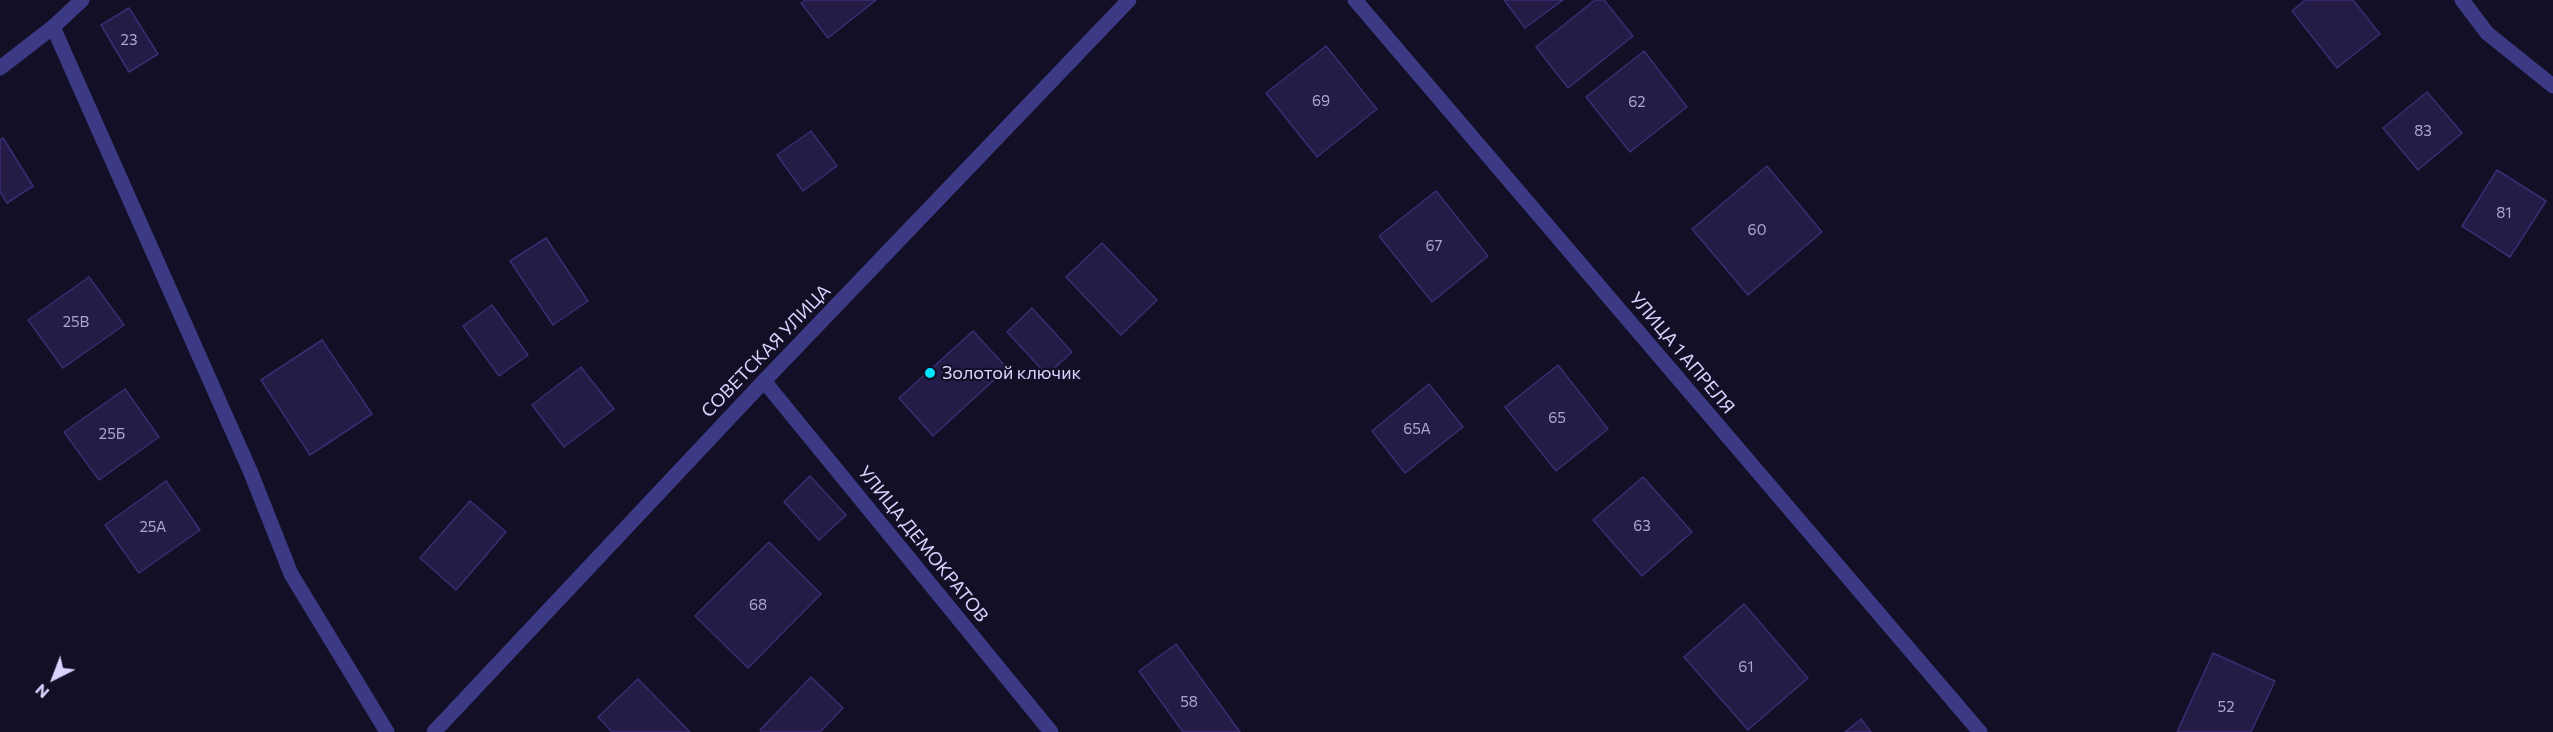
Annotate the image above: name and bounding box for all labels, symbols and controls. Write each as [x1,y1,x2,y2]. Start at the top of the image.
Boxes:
house number: 23 [121,31,137,49]
house number: 69 [1312,92,1330,110]
house number: 62 [1628,93,1646,111]
house number: 83 [2414,122,2432,140]
house number: 81 [2496,204,2512,222]
house number: 60 [1748,221,1766,239]
house number: 67 [1426,237,1442,255]
street label: СОВЕТСКАЯ УЛИЦА [697,280,835,422]
street label: УЛИЦА 1 АПРЕЛЯ [1625,288,1739,418]
house number: 25В [63,313,89,331]
place label: Золотой ключик [942,362,1081,384]
marker: Золотой ключик [923,366,937,380]
house number: 65 [1548,409,1566,427]
house number: 65А [1403,420,1431,438]
house number: 25Б [99,425,125,443]
street label: УЛИЦА ДЕМОКРАТОВ [854,462,992,626]
house number: 63 [1633,517,1651,535]
house number: 25А [140,518,166,536]
house number: 68 [749,596,767,614]
north arrow [24,648,84,708]
house number: 61 [1738,658,1754,676]
text: N [31,681,52,703]
house number: 58 [1180,693,1198,711]
house number: 52 [2218,698,2234,716]

